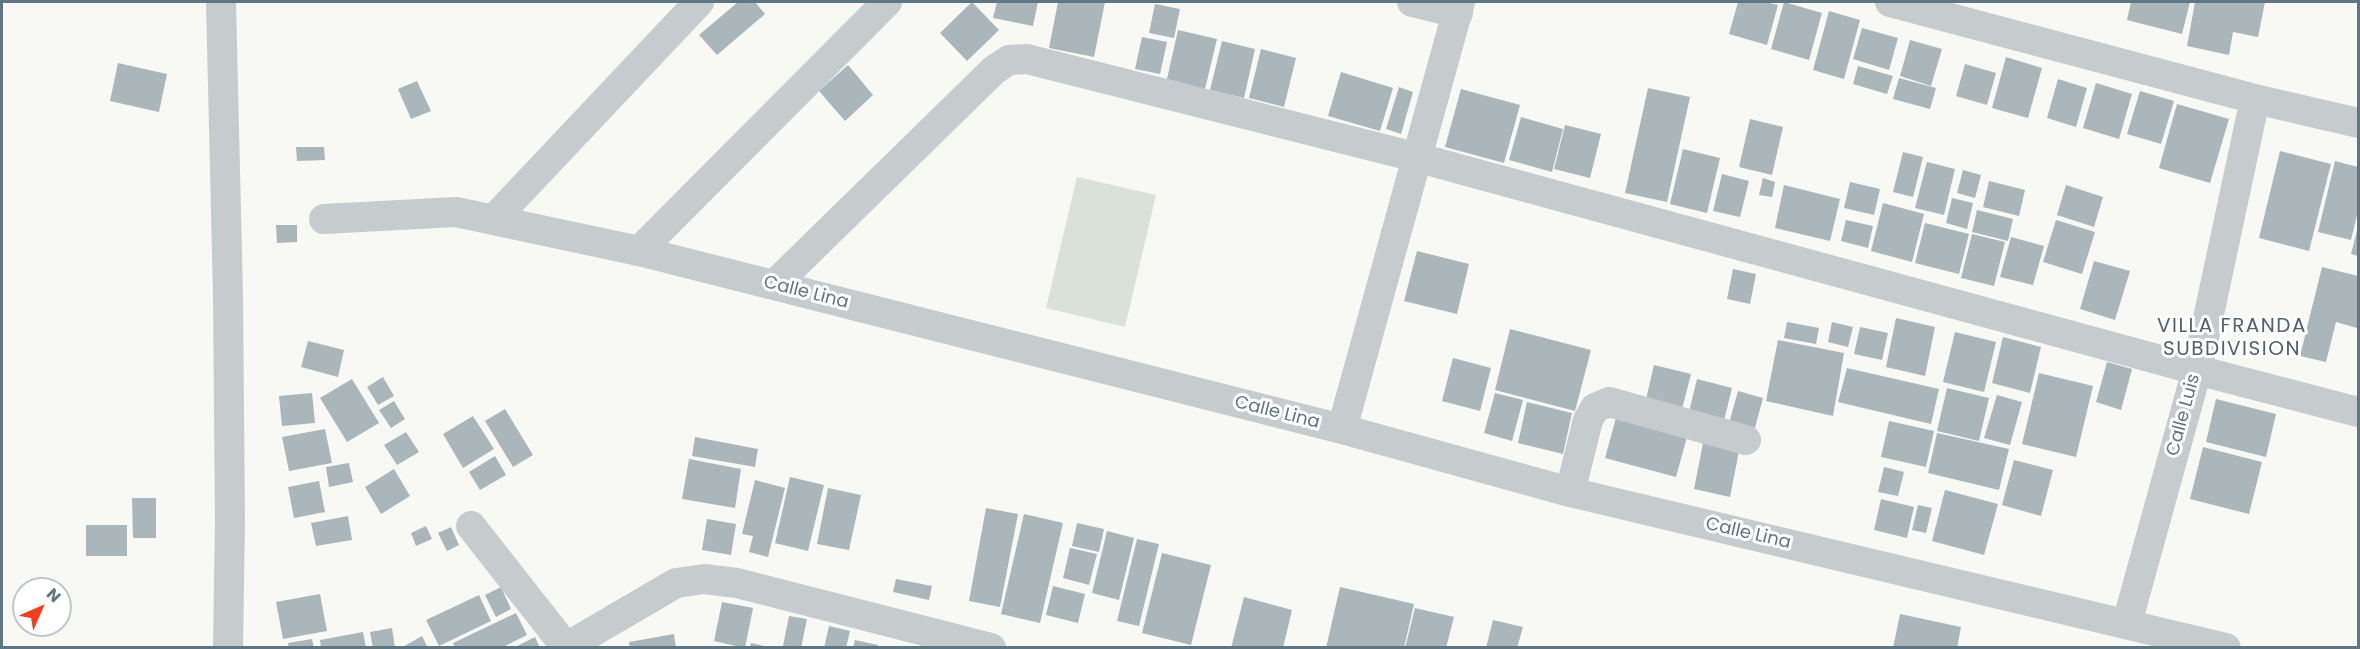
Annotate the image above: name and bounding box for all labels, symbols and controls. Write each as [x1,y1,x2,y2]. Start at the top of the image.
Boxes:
street label: Calle Lina [761,272,851,314]
district label: VILLA FRANDA SUBDIVISION [2157,315,2307,362]
street label: Calle Luis [2163,372,2205,458]
street label: Calle Lina [1232,392,1322,434]
street label: Calle Lina [1703,514,1793,554]
north arrow [12,577,72,637]
text: N [41,583,66,608]

